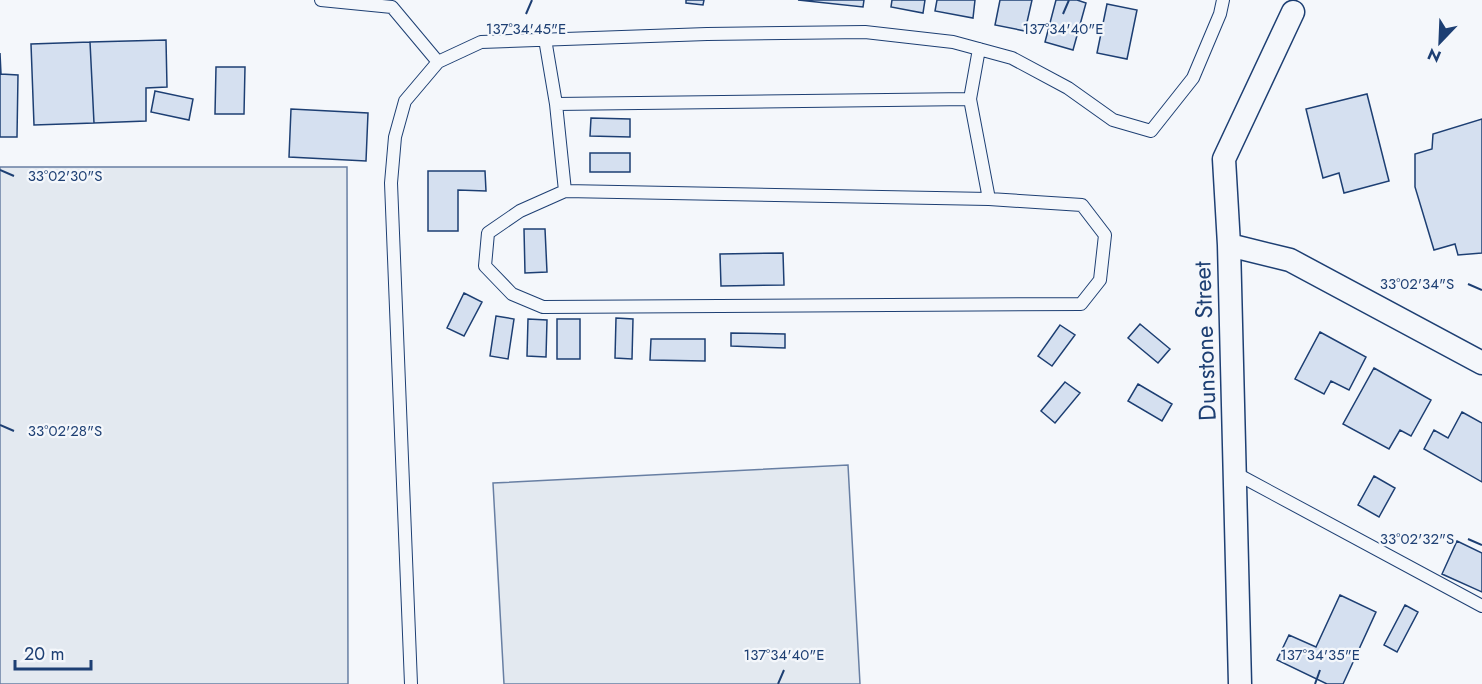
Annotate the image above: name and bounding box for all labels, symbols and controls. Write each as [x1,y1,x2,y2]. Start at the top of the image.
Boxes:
north arrow [1410,12,1470,72]
text: 137°34'45"E [486,18,566,40]
text: 137°34'40"E [1023,18,1103,40]
text: N [1424,42,1445,68]
text: 33°02'30"S [28,165,102,187]
street label: Dunstone Street [1184,260,1225,421]
text: 33°02'34"S [1380,273,1454,295]
text: 33°02'28"S [28,420,102,442]
text: 33°02'32"S [1380,528,1454,550]
scale bar [15,633,92,671]
text: 20 m [24,641,64,667]
text: 137°34'40"E [744,644,824,666]
text: 137°34'35"E [1280,644,1360,666]

